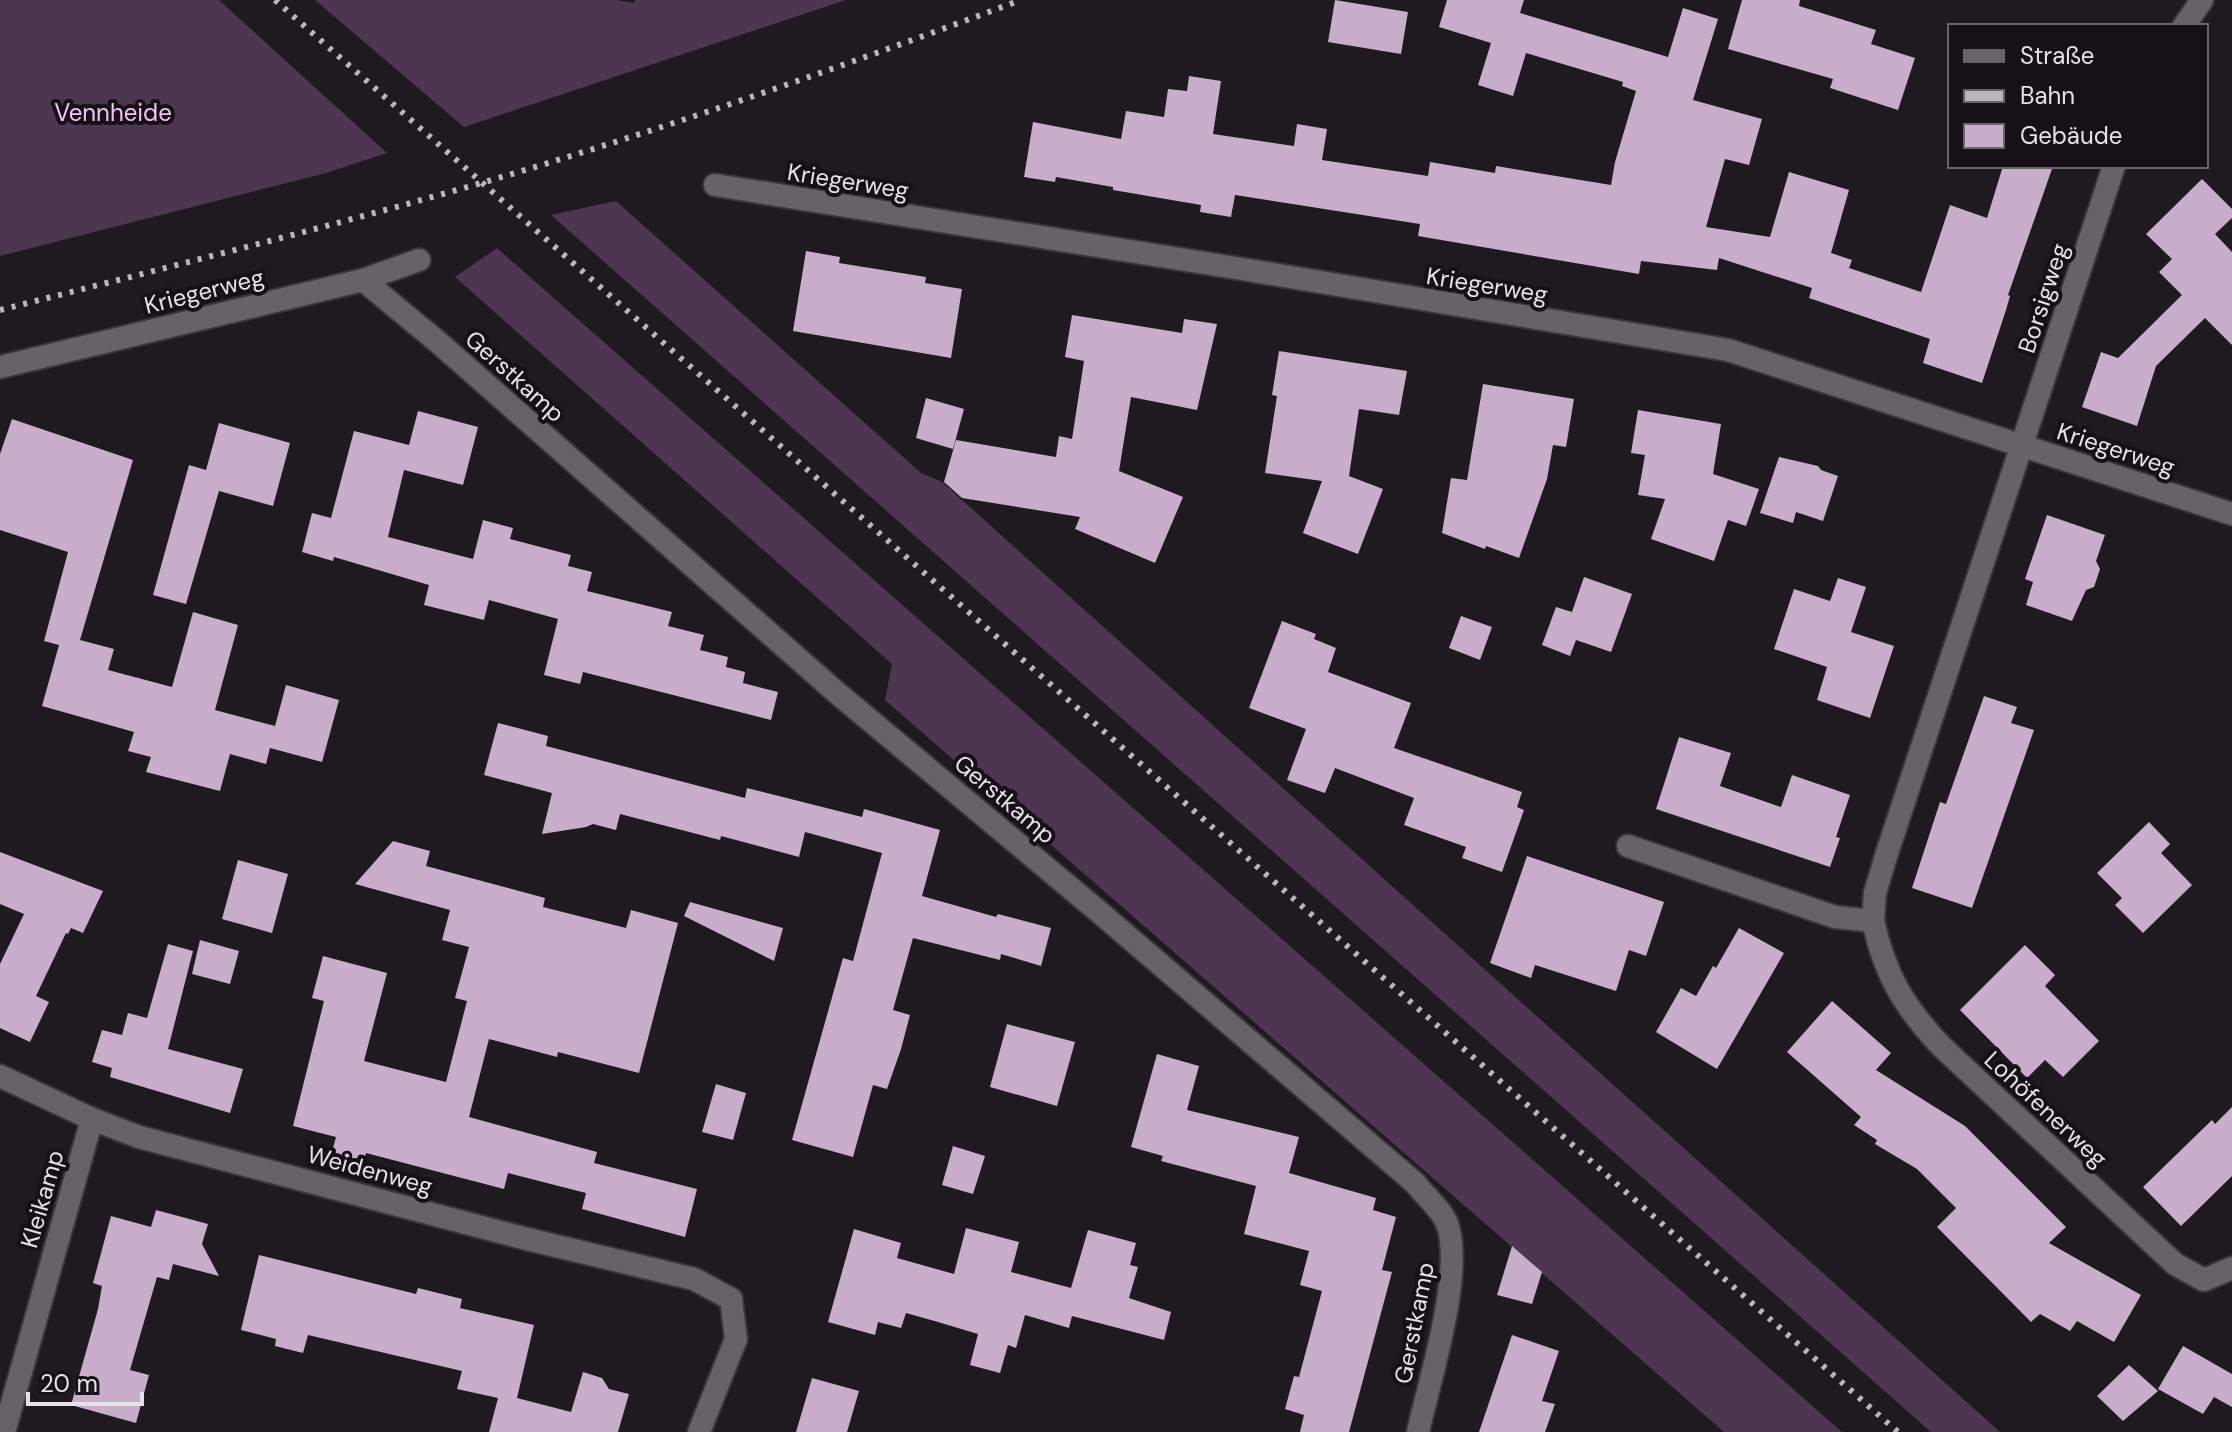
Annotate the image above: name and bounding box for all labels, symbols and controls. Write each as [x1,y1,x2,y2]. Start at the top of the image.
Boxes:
legend [1948,24,2208,168]
text: Straße [2020,40,2094,71]
text: Bahn [2020,80,2075,111]
park label: Vennheide [54,97,172,128]
text: Gebäude [2020,120,2122,151]
street label: Kriegerweg [785,156,911,206]
street label: Borsigweg [2011,239,2075,357]
street label: Kriegerweg [1424,260,1550,310]
street label: Kriegerweg [141,261,267,321]
street label: Gerstkamp [459,323,571,429]
street label: Kriegerweg [2053,415,2179,483]
street label: Gerstkamp [948,748,1062,850]
street label: Lohöfenerweg [1978,1044,2114,1174]
street label: Weidenweg [304,1138,436,1202]
street label: Kleikamp [13,1147,71,1251]
street label: Gerstkamp [1387,1260,1441,1386]
scale bar [28,1356,142,1406]
text: 20 m [40,1368,98,1399]

